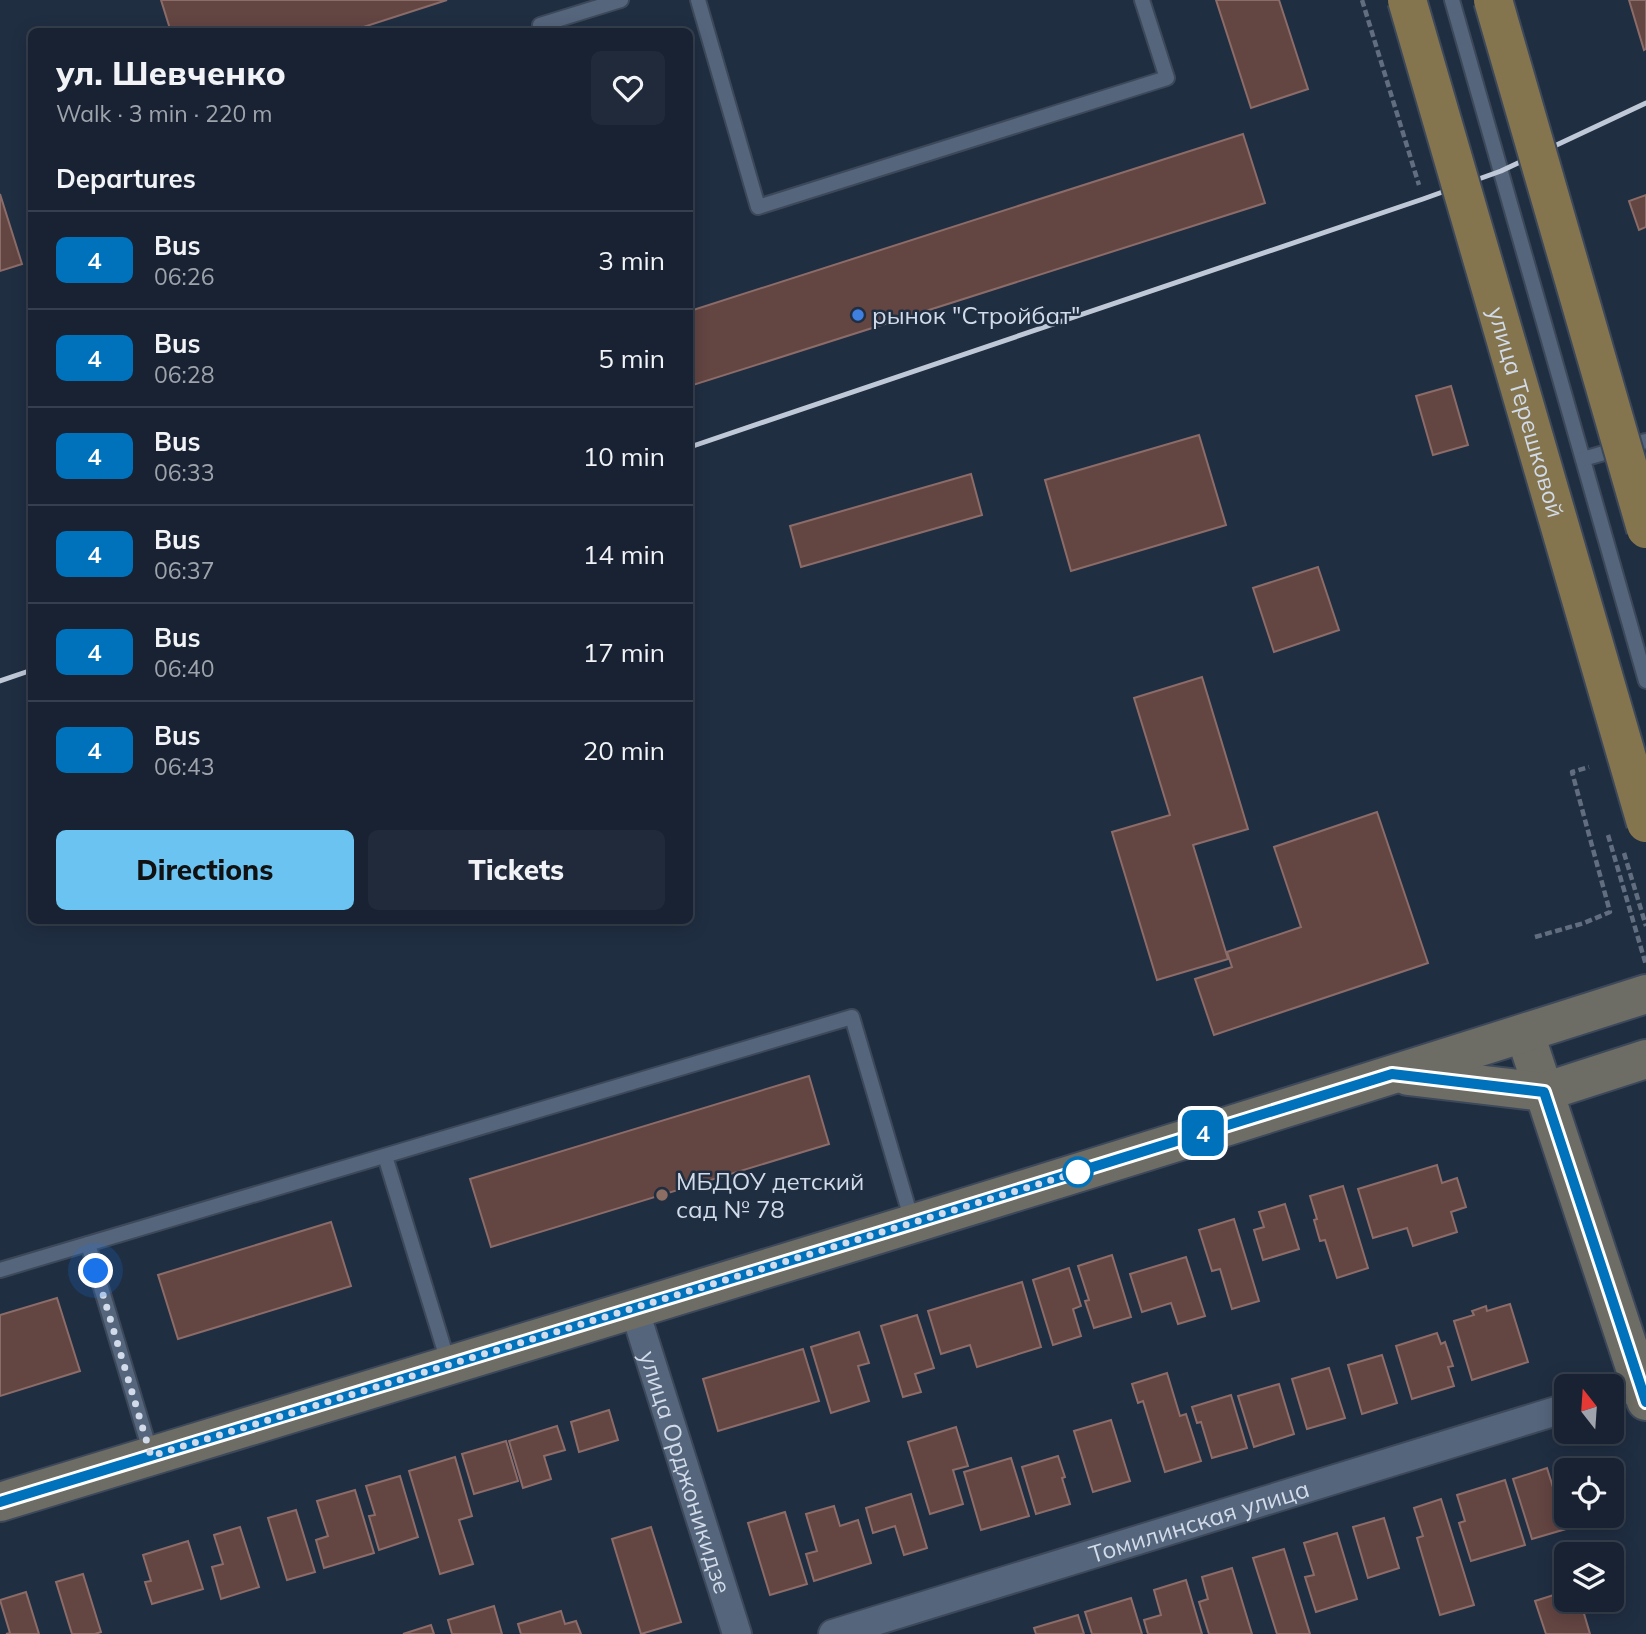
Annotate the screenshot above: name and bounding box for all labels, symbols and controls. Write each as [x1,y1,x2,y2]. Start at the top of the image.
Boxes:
button: heart [591,51,665,125]
text: ул. Шевченко [56,52,286,93]
text: Walk · 3 min · 220 m [56,99,273,128]
text: Departures [56,162,196,195]
text: Bus [154,229,200,262]
text: 3 min [598,244,665,277]
text: 4 [87,245,102,275]
text: 06:26 [154,262,214,291]
place label: рынок "Стройбат" [872,300,1081,330]
street label: улица Терешковой [1482,303,1571,521]
marker: рынок "Стройбат" [850,307,866,323]
text: Bus [154,327,200,360]
text: 5 min [598,342,665,375]
text: 4 [87,343,102,373]
text: 06:28 [154,360,214,389]
text: Bus [154,425,200,458]
text: 10 min [583,440,665,473]
text: 4 [87,441,102,471]
text: 06:33 [154,458,214,487]
text: Bus [154,523,200,556]
text: 14 min [583,538,665,571]
text: 4 [87,539,102,569]
text: 06:37 [154,556,214,585]
text: Bus [154,621,200,654]
text: 17 min [583,636,665,669]
text: 4 [87,637,102,667]
text: 06:40 [154,654,214,683]
text: Bus [154,719,200,752]
text: 20 min [583,734,665,767]
text: 4 [87,735,102,765]
text: 06:43 [154,752,214,781]
button: Directions [56,830,354,910]
button: Tickets [368,830,665,910]
line badge: 4 [1180,1110,1226,1156]
text: 4 [1196,1118,1210,1148]
unlabelled marker [1063,1157,1093,1187]
place label: МБДОУ детский сад № 78 [676,1166,864,1224]
marker: МБДОУ детский сад № 78 [654,1187,670,1203]
your location [78,1253,113,1288]
street label: улица Орджоникидзе [633,1347,738,1597]
north arrow [1554,1374,1624,1444]
map controls [1554,1374,1624,1612]
button: locate [1554,1458,1624,1528]
street label: Томилинская улица [1085,1473,1313,1569]
button: layers [1554,1542,1624,1612]

